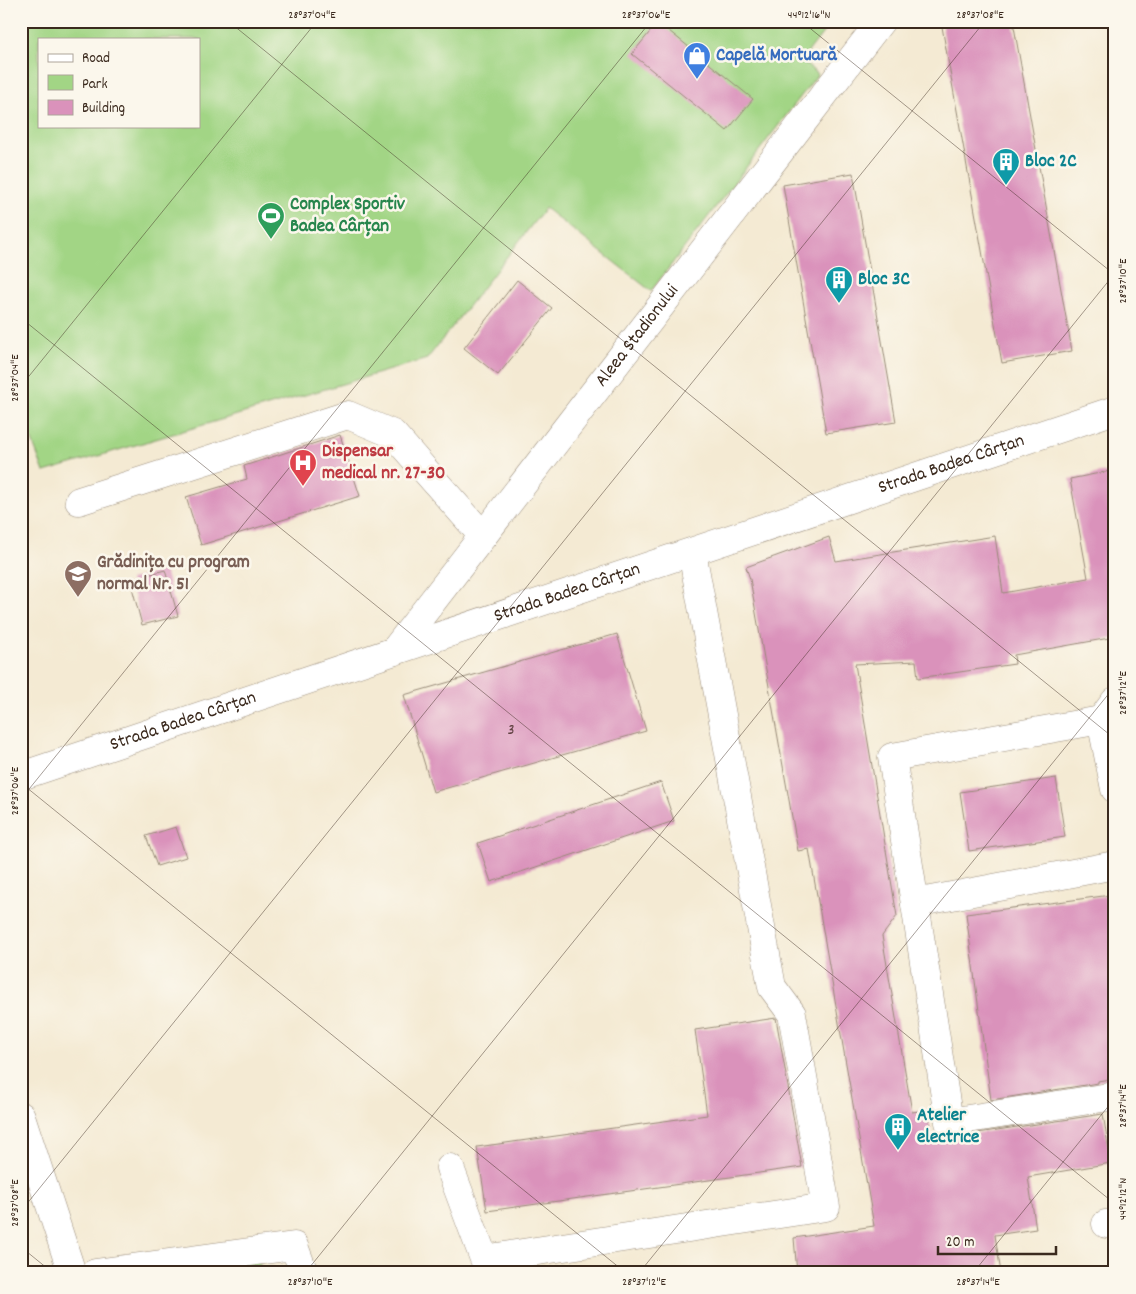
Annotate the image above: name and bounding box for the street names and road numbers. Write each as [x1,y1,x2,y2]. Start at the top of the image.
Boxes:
street label: Aleea Stadionului [589,279,686,393]
street label: Strada Badea Cârțan [875,428,1028,502]
street label: Strada Badea Cârțan [491,556,644,630]
street label: Strada Badea Cârțan [106,685,260,759]

